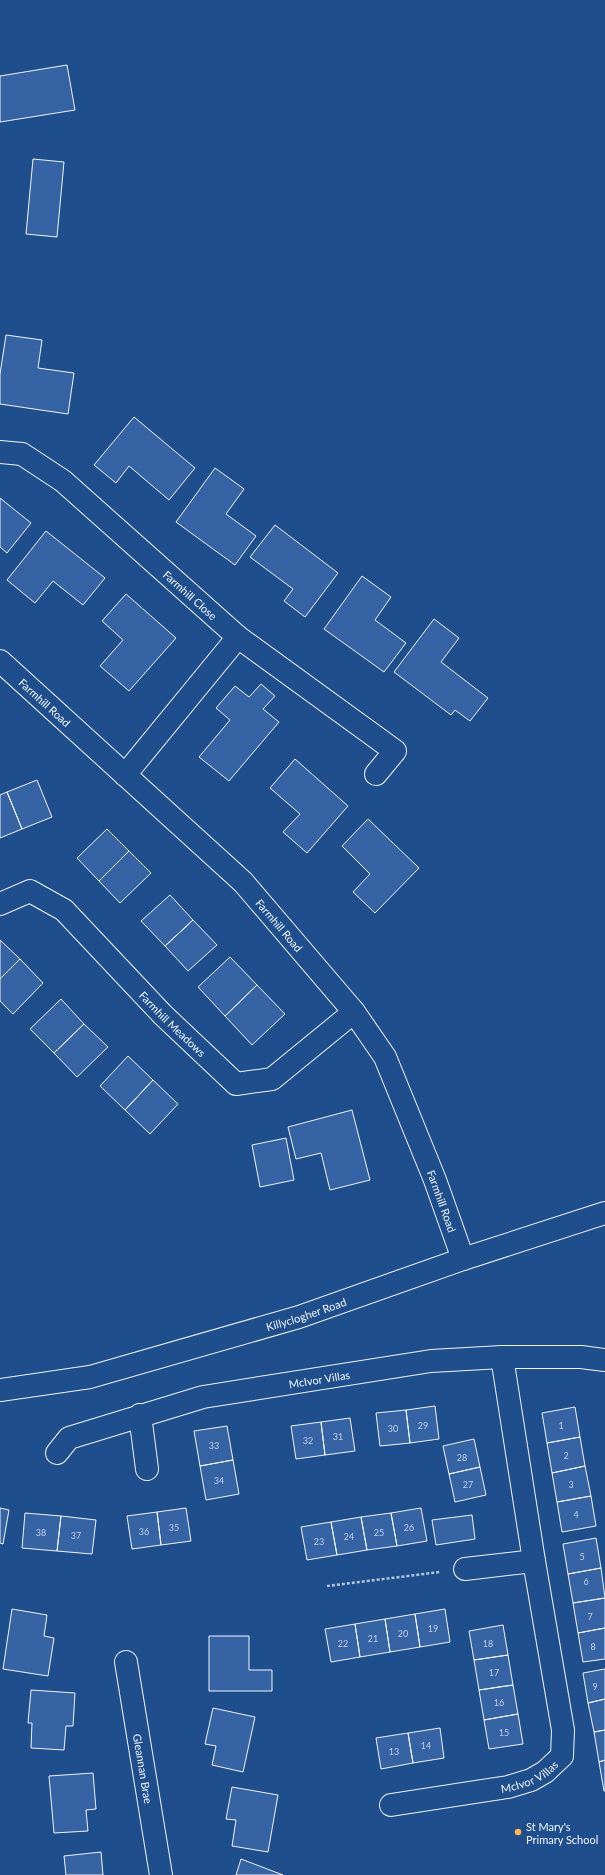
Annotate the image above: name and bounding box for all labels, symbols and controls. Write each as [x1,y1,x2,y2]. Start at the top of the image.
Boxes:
street label: Farmhill Close [161,567,220,622]
street label: Farmhill Road [17,675,74,729]
street label: Farmhill Road [254,896,306,954]
street label: Farmhill Meadows [137,988,209,1059]
street label: Farmhill Road [425,1168,459,1234]
street label: Killyclogher Road [264,1294,348,1333]
street label: McIvor Villas [288,1367,351,1390]
house number: 29 [418,1420,428,1431]
house number: 1 [558,1420,564,1431]
house number: 30 [388,1423,398,1434]
house number: 31 [333,1431,343,1442]
house number: 32 [303,1435,313,1446]
house number: 33 [209,1440,219,1451]
house number: 2 [563,1450,569,1461]
house number: 28 [457,1452,467,1463]
house number: 34 [214,1475,224,1486]
house number: 27 [463,1479,473,1490]
house number: 3 [568,1479,574,1490]
house number: 4 [573,1509,579,1520]
house number: 35 [169,1522,179,1533]
house number: 26 [404,1522,414,1533]
house number: 36 [139,1526,149,1537]
house number: 38 [36,1527,46,1538]
house number: 25 [374,1527,384,1538]
house number: 37 [71,1530,81,1541]
house number: 24 [344,1531,354,1542]
house number: 23 [314,1536,324,1547]
house number: 5 [579,1551,585,1562]
house number: 6 [583,1576,589,1587]
house number: 7 [587,1611,593,1622]
house number: 19 [428,1623,438,1634]
house number: 20 [398,1628,408,1639]
house number: 21 [368,1633,378,1644]
house number: 22 [338,1638,348,1649]
house number: 18 [483,1638,493,1649]
house number: 8 [590,1641,596,1652]
house number: 17 [489,1667,499,1678]
house number: 9 [592,1681,598,1692]
house number: 16 [494,1697,504,1708]
house number: 15 [499,1727,509,1738]
street label: Gleannan Brae [131,1733,156,1805]
house number: 14 [421,1740,431,1751]
house number: 13 [389,1746,399,1757]
street label: McIvor Villas [500,1757,560,1795]
place label: St Mary's Primary School [526,1820,598,1846]
marker: St Mary's Primary School [513,1827,523,1837]

